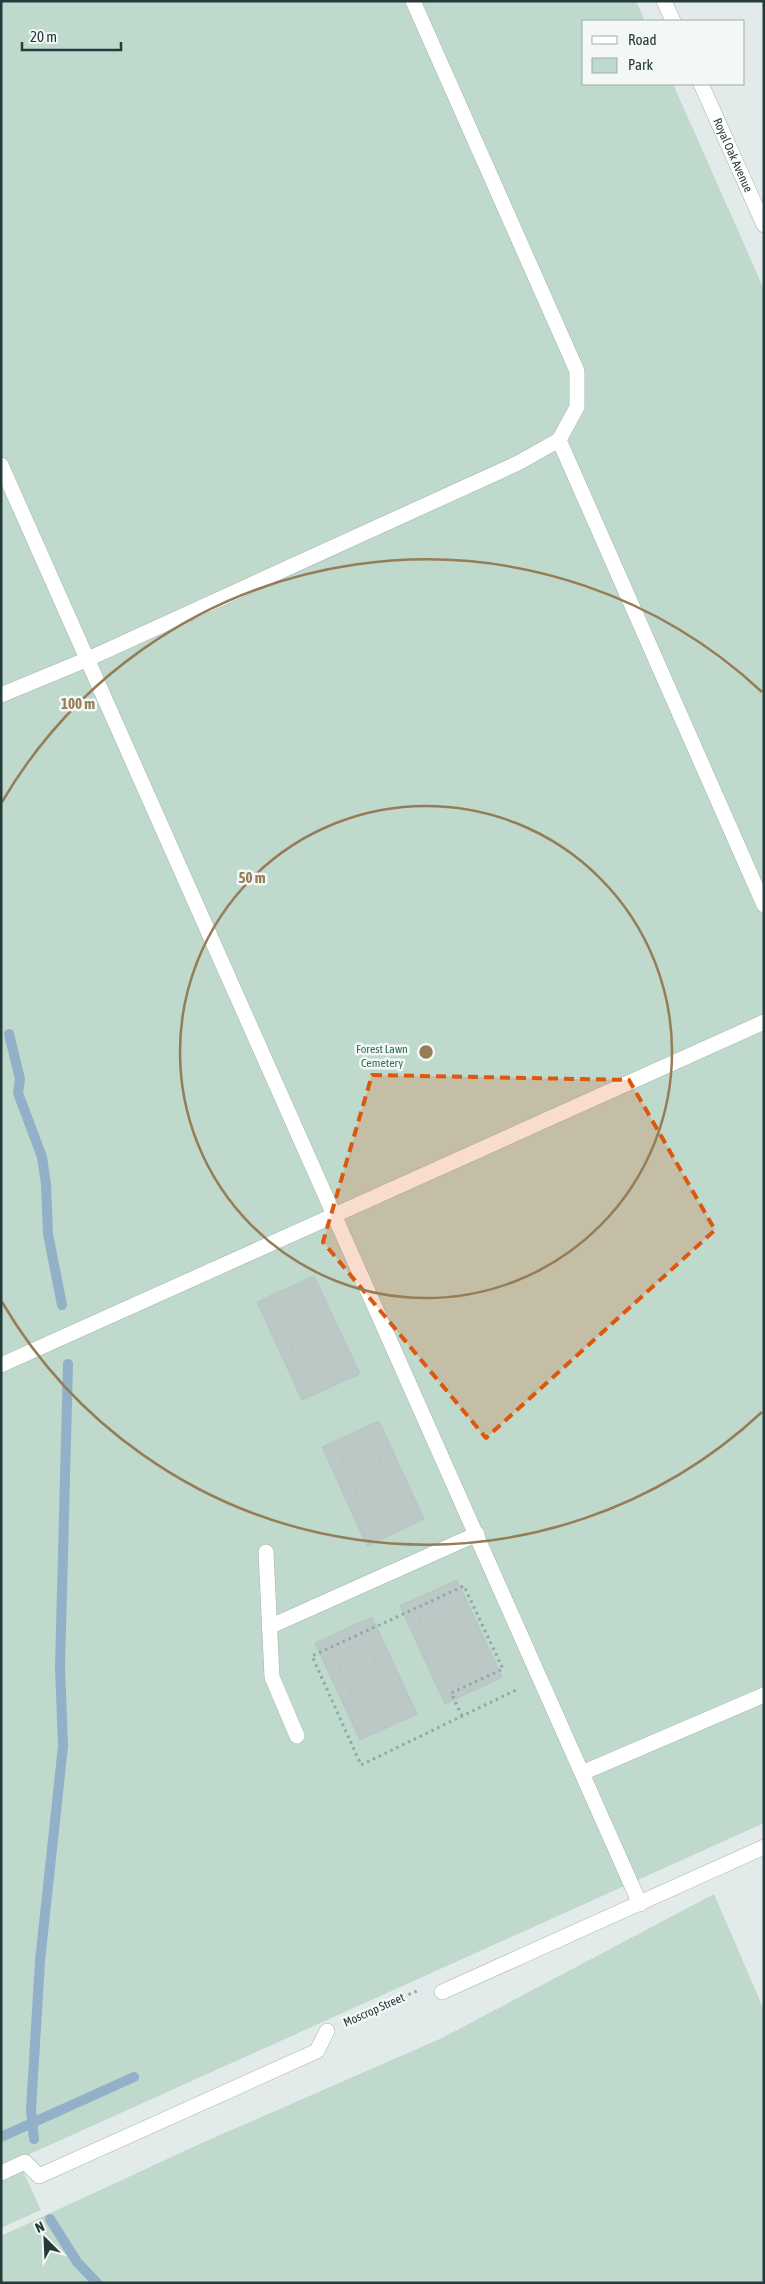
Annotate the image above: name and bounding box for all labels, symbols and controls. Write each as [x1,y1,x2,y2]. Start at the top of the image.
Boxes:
scale bar [22,20,121,52]
legend [582,20,745,85]
text: 20 m [30,28,57,45]
text: Road [628,31,657,48]
text: Park [628,56,653,73]
street label: Royal Oak Avenue [710,116,755,194]
text: 100 m [61,695,95,712]
text: 50 m [239,869,266,886]
park label: Forest Lawn Cemetery [356,1042,408,1070]
centre of rings [417,1043,435,1061]
street label: Moscrop Street [341,1990,407,2030]
north arrow [20,2214,70,2264]
text: N [33,2218,47,2236]

